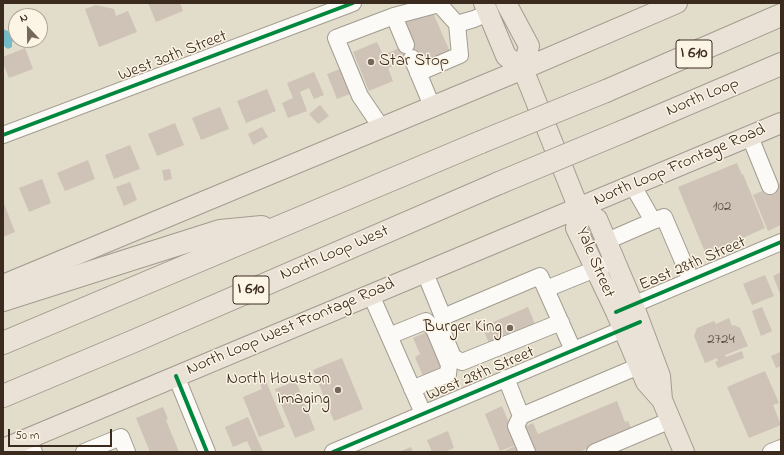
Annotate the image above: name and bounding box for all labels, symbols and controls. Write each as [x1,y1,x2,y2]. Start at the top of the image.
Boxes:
north arrow [8,8,48,48]
text: N [17,9,30,27]
street label: West 30th Street [116,27,230,87]
road number: I 610 [676,40,712,68]
place label: Star Stop [379,52,449,72]
marker: Star Stop [366,57,376,67]
street label: North Loop [664,74,742,122]
street label: North Loop Frontage Road [591,121,769,211]
house number: 102 [713,199,731,217]
street label: North Loop West [278,222,392,286]
street label: Yale Street [570,225,618,301]
street label: East 28th Street [637,233,749,297]
street label: North Loop West Frontage Road [184,275,398,381]
road number: I 610 [233,276,269,304]
place label: Burger King [423,318,502,338]
marker: Burger King [505,323,515,333]
house number: 2724 [707,332,735,350]
street label: West 28th Street [424,343,538,407]
place label: North Houston Imaging [226,370,330,410]
marker: North Houston Imaging [333,385,343,395]
scale bar [10,421,114,447]
text: 50 m [15,427,39,445]

